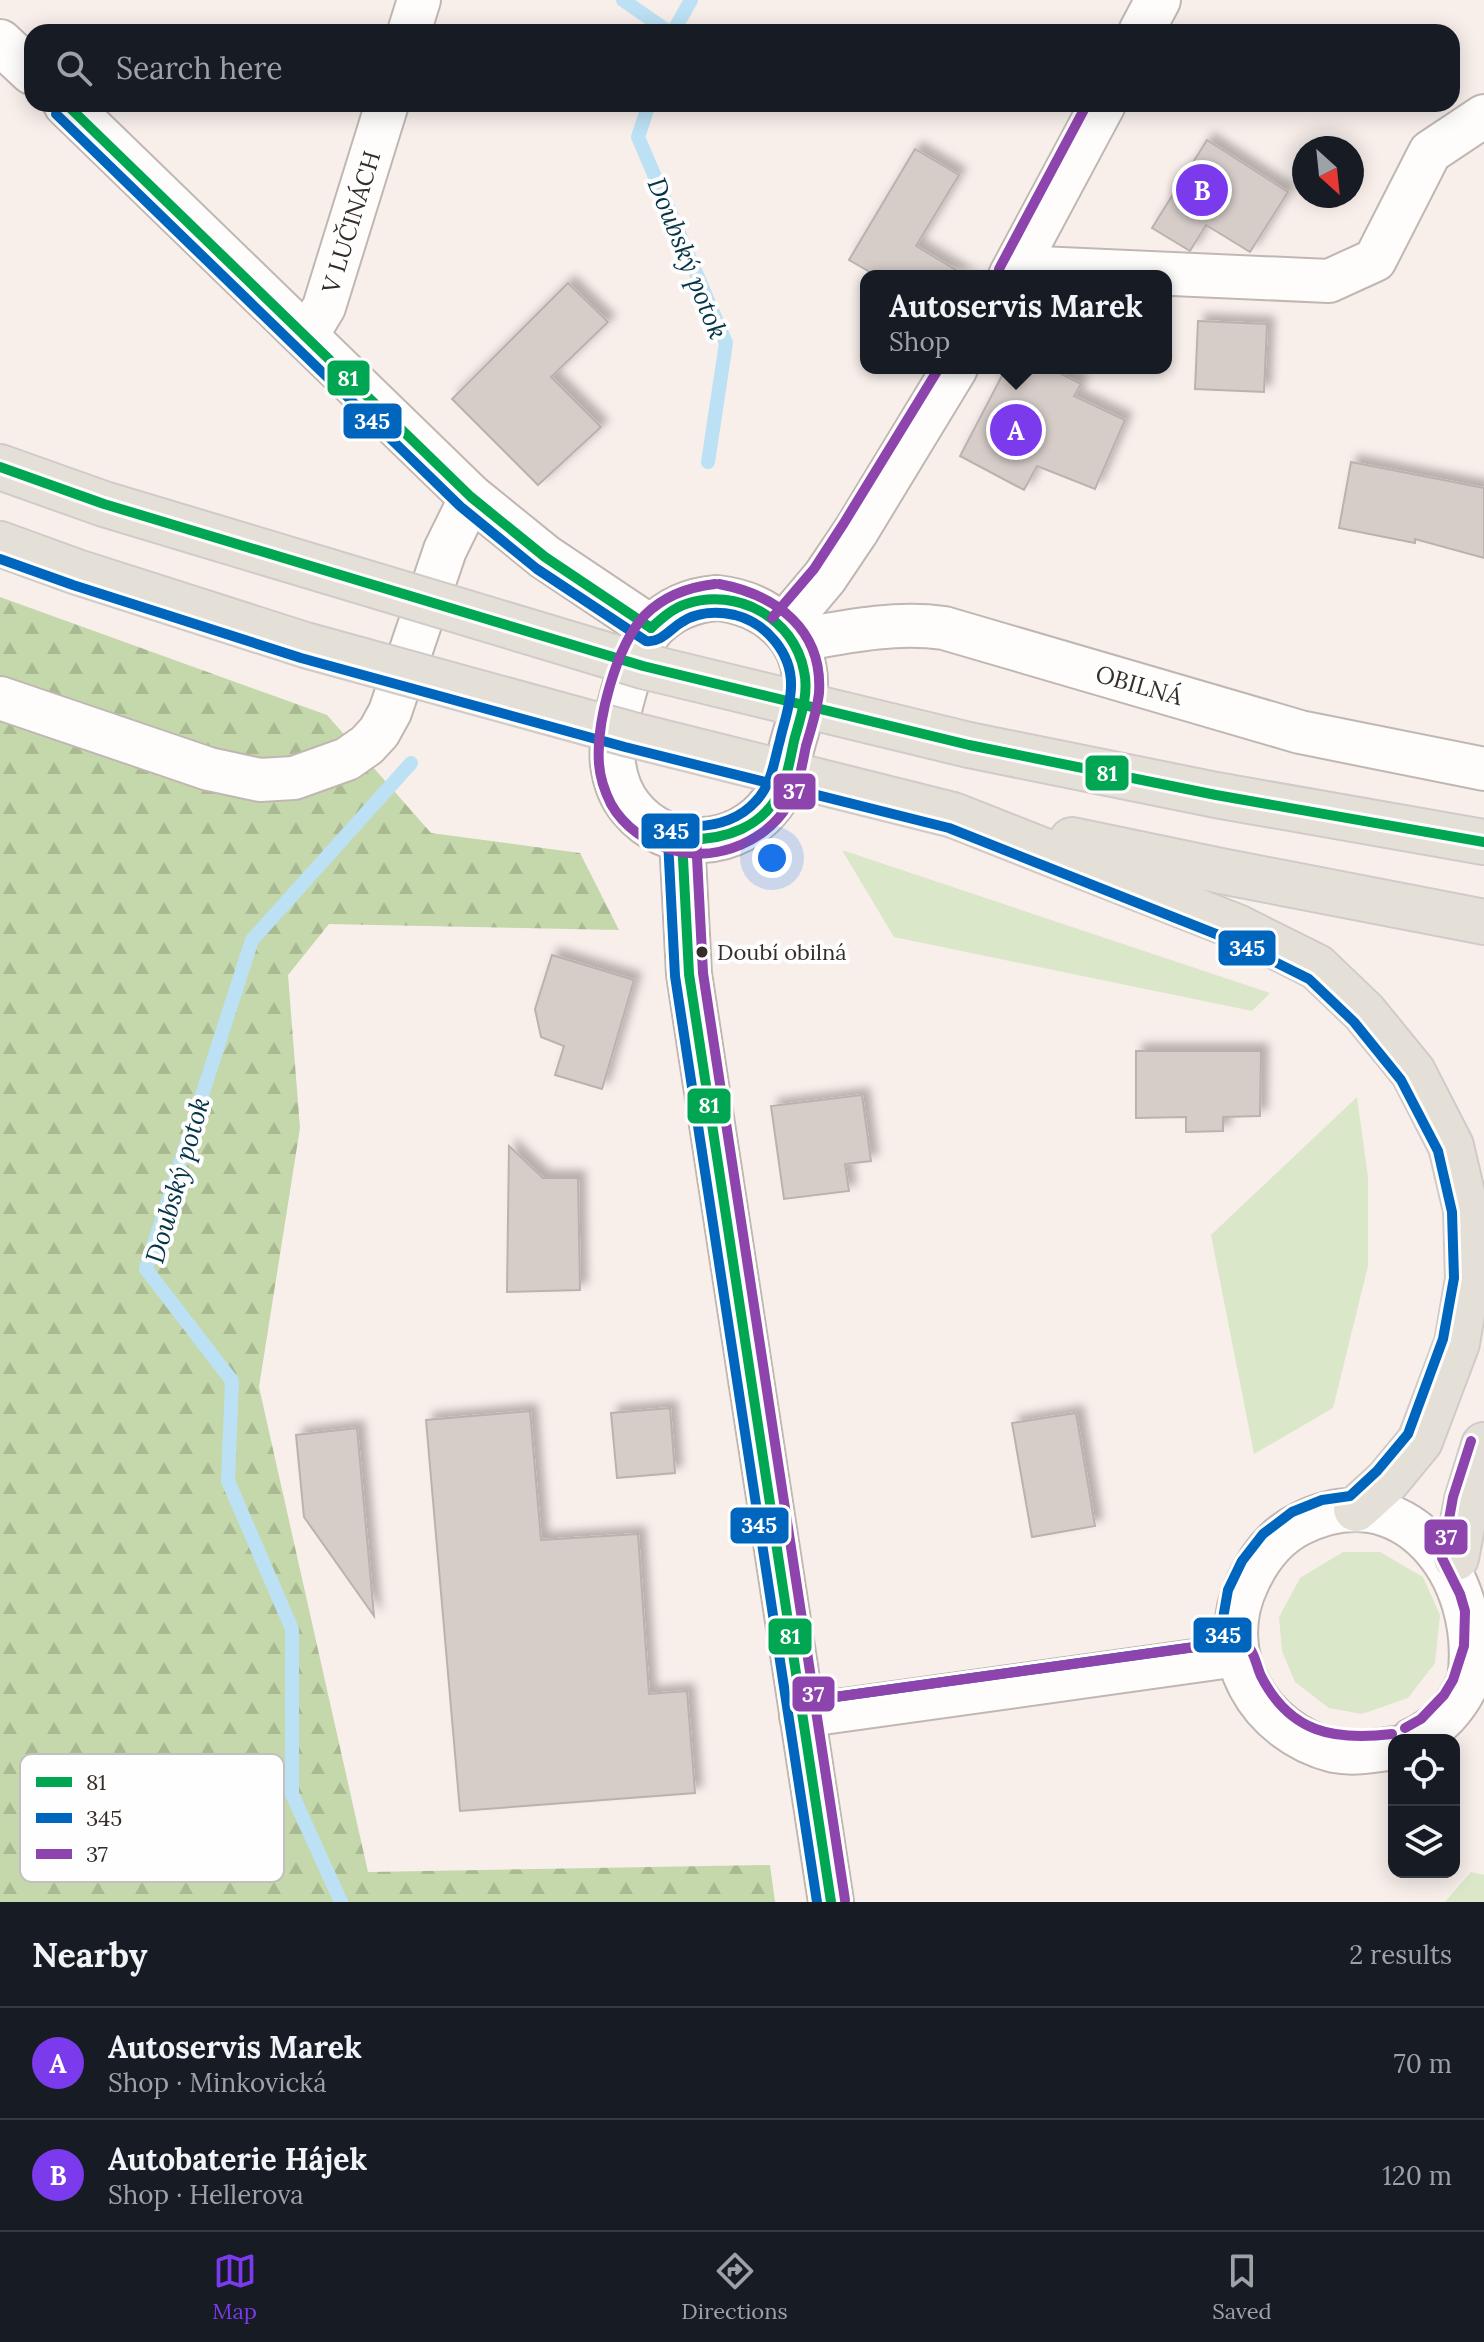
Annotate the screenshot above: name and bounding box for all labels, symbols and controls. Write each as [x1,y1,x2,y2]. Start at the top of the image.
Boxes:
search box [24,24,1460,112]
icon: search [52,46,96,90]
text: Search here [116,49,283,87]
north arrow [1292,136,1364,208]
street label: V LUČINÁCH [313,147,387,298]
pin: B [1176,160,1228,220]
water label: Doubský potok [641,172,735,344]
popup [860,270,1172,374]
text: Autoservis Marek [889,287,1143,325]
text: Shop [889,325,950,358]
line badge: 81 [326,359,371,397]
text: 81 [337,364,359,392]
pin: A [990,400,1042,460]
line badge: 345 [342,402,403,440]
text: 345 [354,407,390,435]
street label: OBILNÁ [1092,658,1187,712]
line badge: 81 [1084,754,1130,792]
text: 81 [1096,759,1118,787]
line badge: 37 [772,772,817,811]
text: 37 [783,777,805,805]
line badge: 345 [640,812,701,850]
text: 345 [653,817,689,845]
your location [752,838,792,878]
line badge: 345 [1217,929,1277,967]
text: 345 [1229,934,1265,962]
place label: Doubí obilná [717,938,847,966]
marker: Doubí obilná [694,944,710,960]
line badge: 81 [686,1087,732,1125]
text: 81 [698,1091,720,1119]
water label: Doubský potok [138,1093,216,1267]
line badge: 345 [729,1506,790,1545]
text: 345 [741,1511,777,1539]
line badge: 37 [1423,1518,1469,1556]
text: 37 [1435,1523,1457,1551]
line badge: 345 [1192,1616,1253,1654]
line badge: 81 [767,1617,813,1656]
text: 345 [1205,1621,1241,1649]
text: 81 [779,1622,801,1650]
line badge: 37 [791,1675,836,1713]
text: 37 [802,1680,824,1708]
map controls [1388,1734,1460,1878]
button: locate [1388,1734,1460,1806]
legend [20,1754,284,1882]
text: 81 [86,1768,106,1796]
text: 345 [86,1804,122,1832]
button: layers [1388,1806,1460,1878]
text: 37 [86,1840,108,1868]
text: Nearby [32,1933,148,1976]
text: 2 results [1349,1938,1452,1971]
text: Autoservis Marek [108,2028,362,2066]
text: A [49,2047,67,2080]
text: 70 m [1394,2047,1452,2080]
text: Shop · Minkovická [108,2066,327,2099]
text: Autobaterie Hájek [108,2140,367,2178]
text: B [49,2159,67,2192]
text: 120 m [1382,2159,1452,2192]
text: Shop · Hellerova [108,2178,304,2211]
tab: Map [212,2249,257,2325]
tab: Directions [681,2249,788,2325]
tab: Saved [1212,2249,1272,2325]

